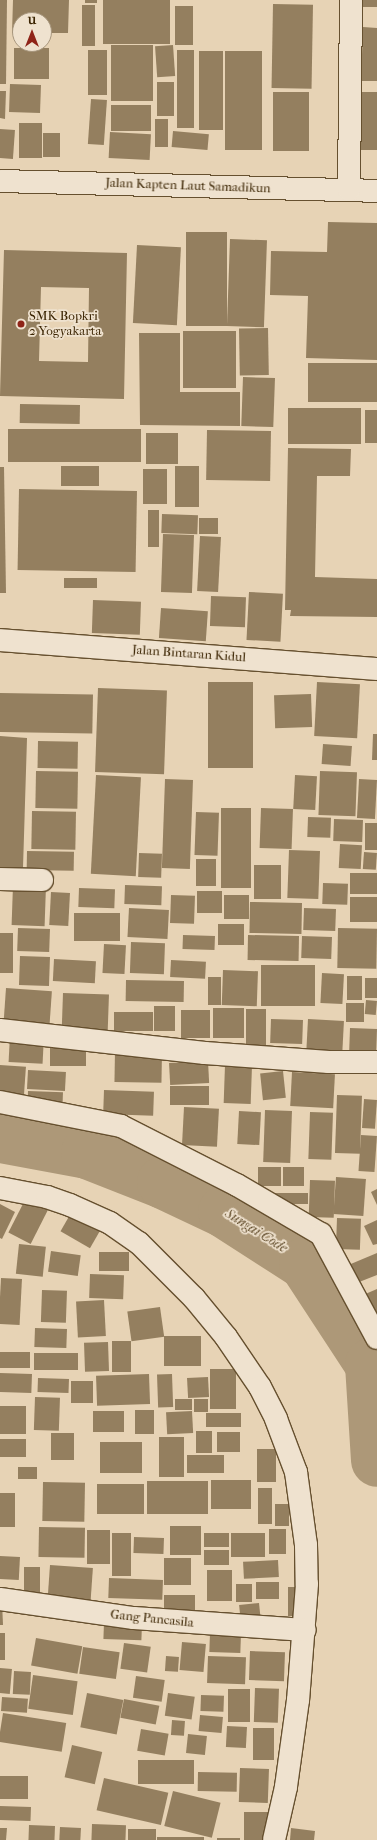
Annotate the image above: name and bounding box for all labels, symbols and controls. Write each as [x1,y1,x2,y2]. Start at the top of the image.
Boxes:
north arrow [12,12,52,52]
text: U [28,14,36,27]
street label: Jalan Kapten Laut Samadikun [105,175,271,197]
place label: SMK Bopkri 2 Yogyakarta [29,309,101,340]
marker: SMK Bopkri 2 Yogyakarta [16,319,26,329]
street label: Jalan Bintaran Kidul [132,642,246,666]
water label: Sungai Code [222,1205,290,1257]
street label: Gang Pancasila [110,1607,194,1631]

